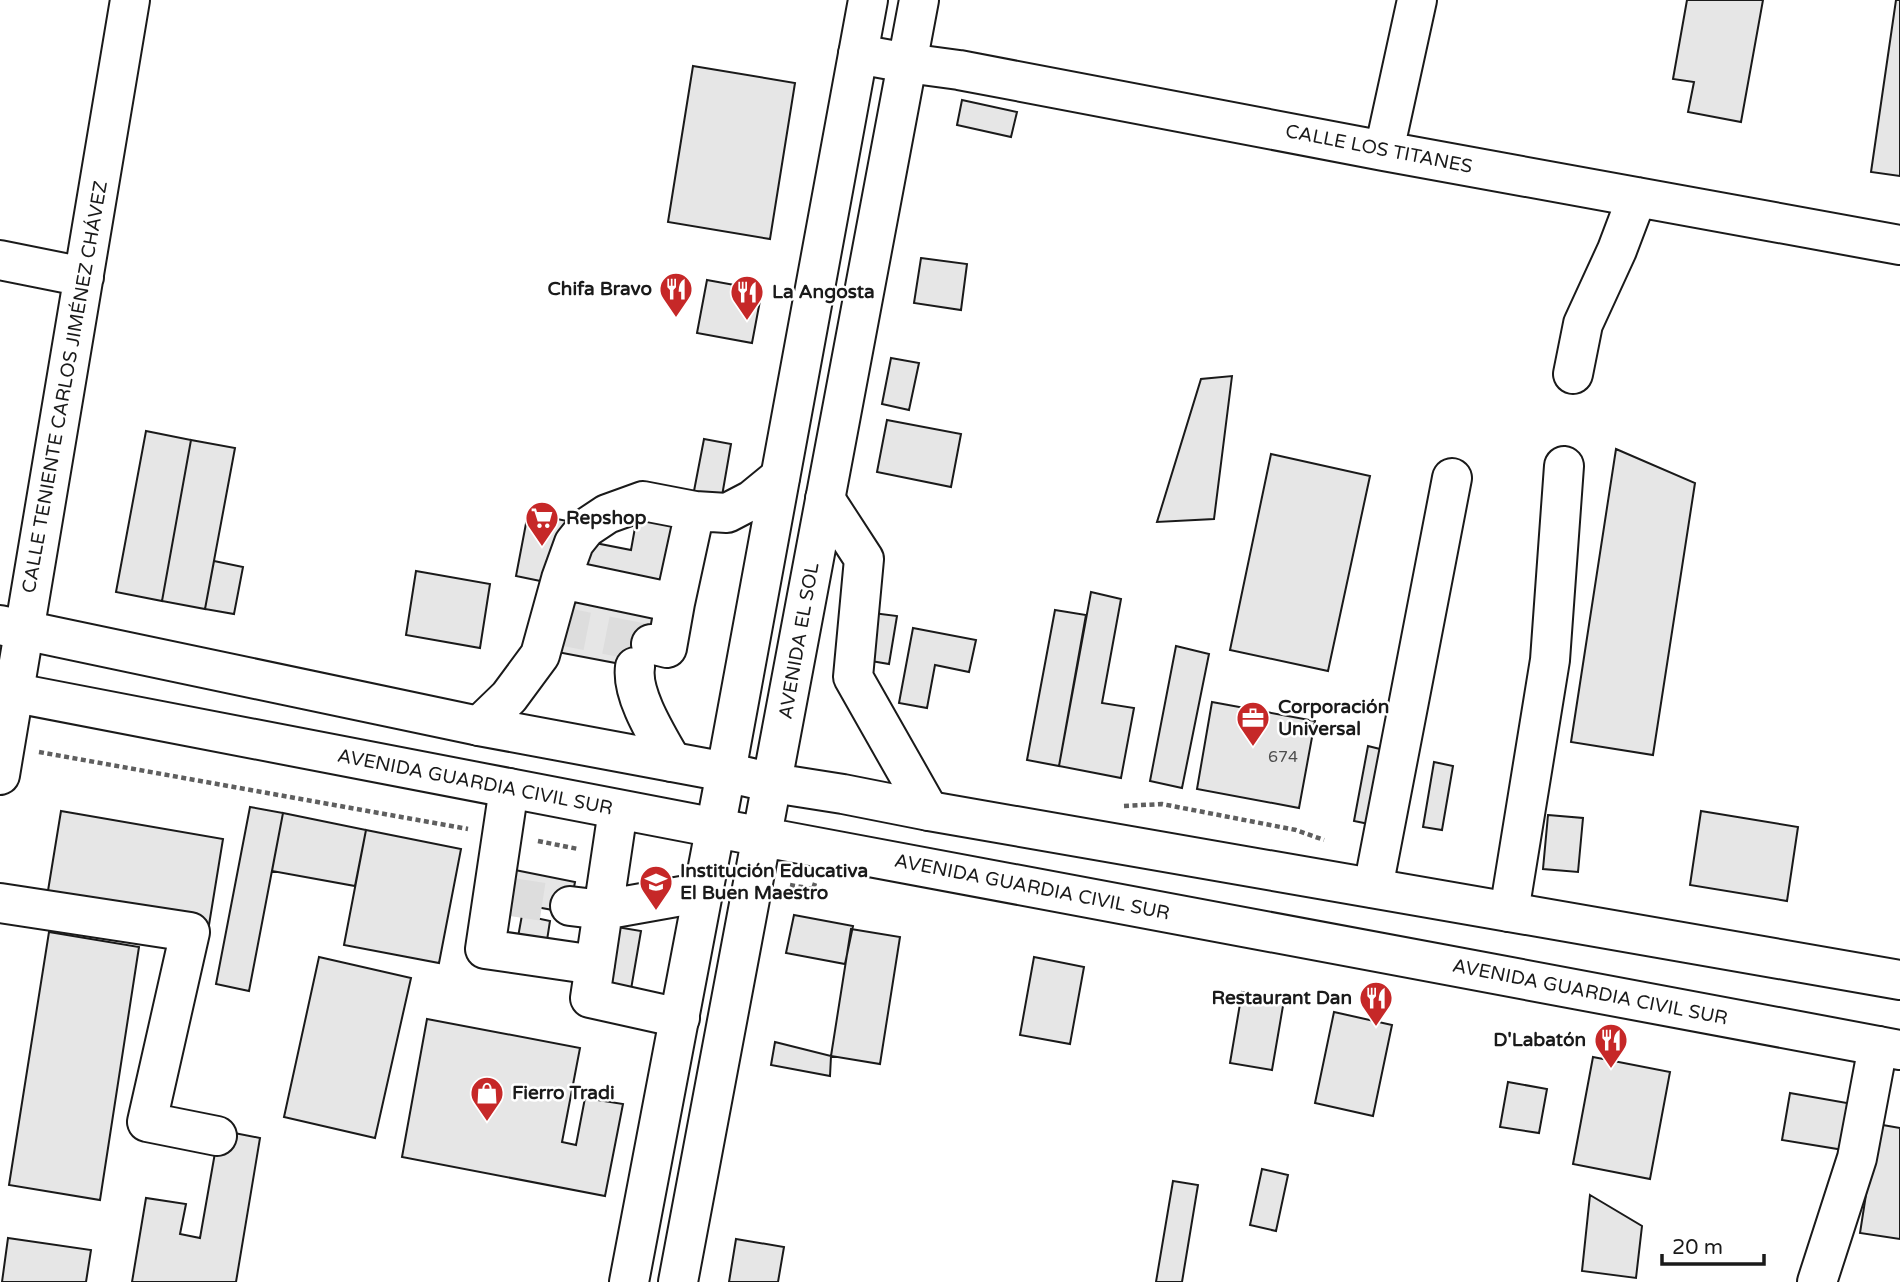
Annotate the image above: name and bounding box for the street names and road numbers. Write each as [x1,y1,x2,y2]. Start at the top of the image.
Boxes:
street label: CALLE LOS TITANES [1284,120,1474,178]
street label: CALLE TENIENTE CARLOS JIMÉNEZ CHÁVEZ [17,179,112,595]
street label: AVENIDA EL SOL [774,561,824,721]
street label: AVENIDA GUARDIA CIVIL SUR [335,744,615,820]
street label: AVENIDA GUARDIA CIVIL SUR [892,849,1172,925]
street label: AVENIDA GUARDIA CIVIL SUR [1450,954,1730,1030]

